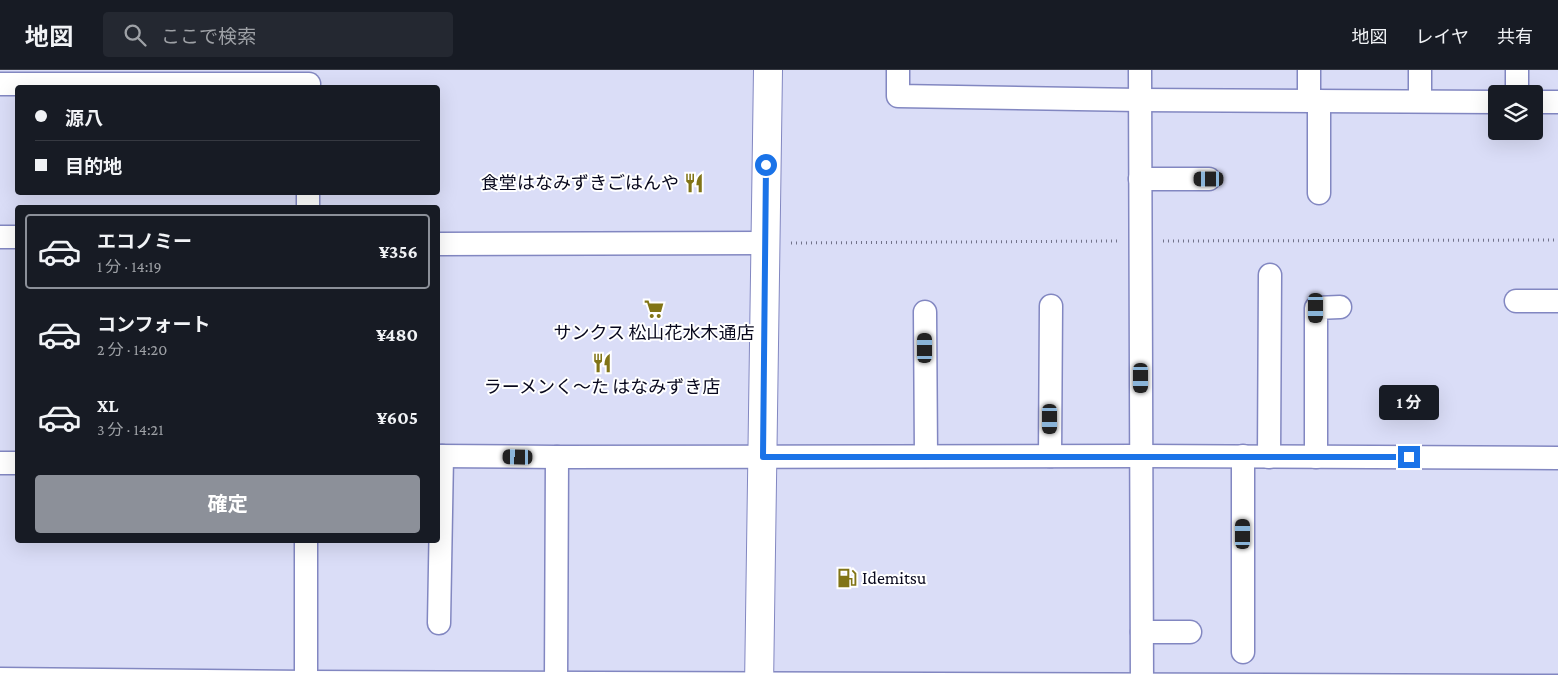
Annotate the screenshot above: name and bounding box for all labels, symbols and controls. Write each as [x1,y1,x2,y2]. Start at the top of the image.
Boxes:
search box [103,12,453,57]
icon: search [121,21,149,49]
text: 地図 [25,23,73,50]
text: ここで検索 [161,26,256,47]
text: 地図 [1352,27,1388,47]
text: レイヤ [1416,27,1469,47]
text: 共有 [1497,27,1533,47]
map controls [1488,85,1543,140]
button: layers [1488,85,1543,140]
text: 源八 [65,108,103,129]
route start [755,154,777,176]
text: 目的地 [65,156,122,177]
restaurant icon: 食堂はなみずきごはんや [683,172,705,194]
car [1194,172,1224,187]
place label: 食堂はなみずきごはんや [481,173,679,193]
icon: car [37,229,82,274]
text: エコノミー [97,231,192,252]
text: ¥356 [379,241,418,262]
text: 1 分 · 14:19 [97,258,162,275]
car [1308,293,1323,323]
supermarket icon: サンクス 松山花水木通店 [643,298,665,320]
icon: car [37,312,82,357]
text: コンフォート [97,314,210,335]
place label: サンクス 松山花水木通店 [554,323,754,343]
text: ¥480 [376,324,418,345]
car [917,333,932,363]
text: 2 分 · 14:20 [97,341,167,358]
restaurant icon: ラーメンく～た はなみずき店 [591,352,613,374]
car [1133,363,1148,393]
place label: ラーメンく～た はなみずき店 [484,377,720,397]
callout: 1 分 [1379,384,1439,420]
text: 1 分 [1396,394,1422,411]
icon: car [37,395,82,440]
text: XL [97,395,119,416]
car [1042,404,1057,434]
text: ¥605 [376,407,418,428]
text: 3 分 · 14:21 [97,421,164,438]
route end [1398,446,1420,468]
car [502,449,533,465]
button: 確定 [35,475,420,533]
car [1235,519,1250,549]
fuel station icon: Idemitsu [836,567,858,589]
place label: Idemitsu [862,568,927,588]

